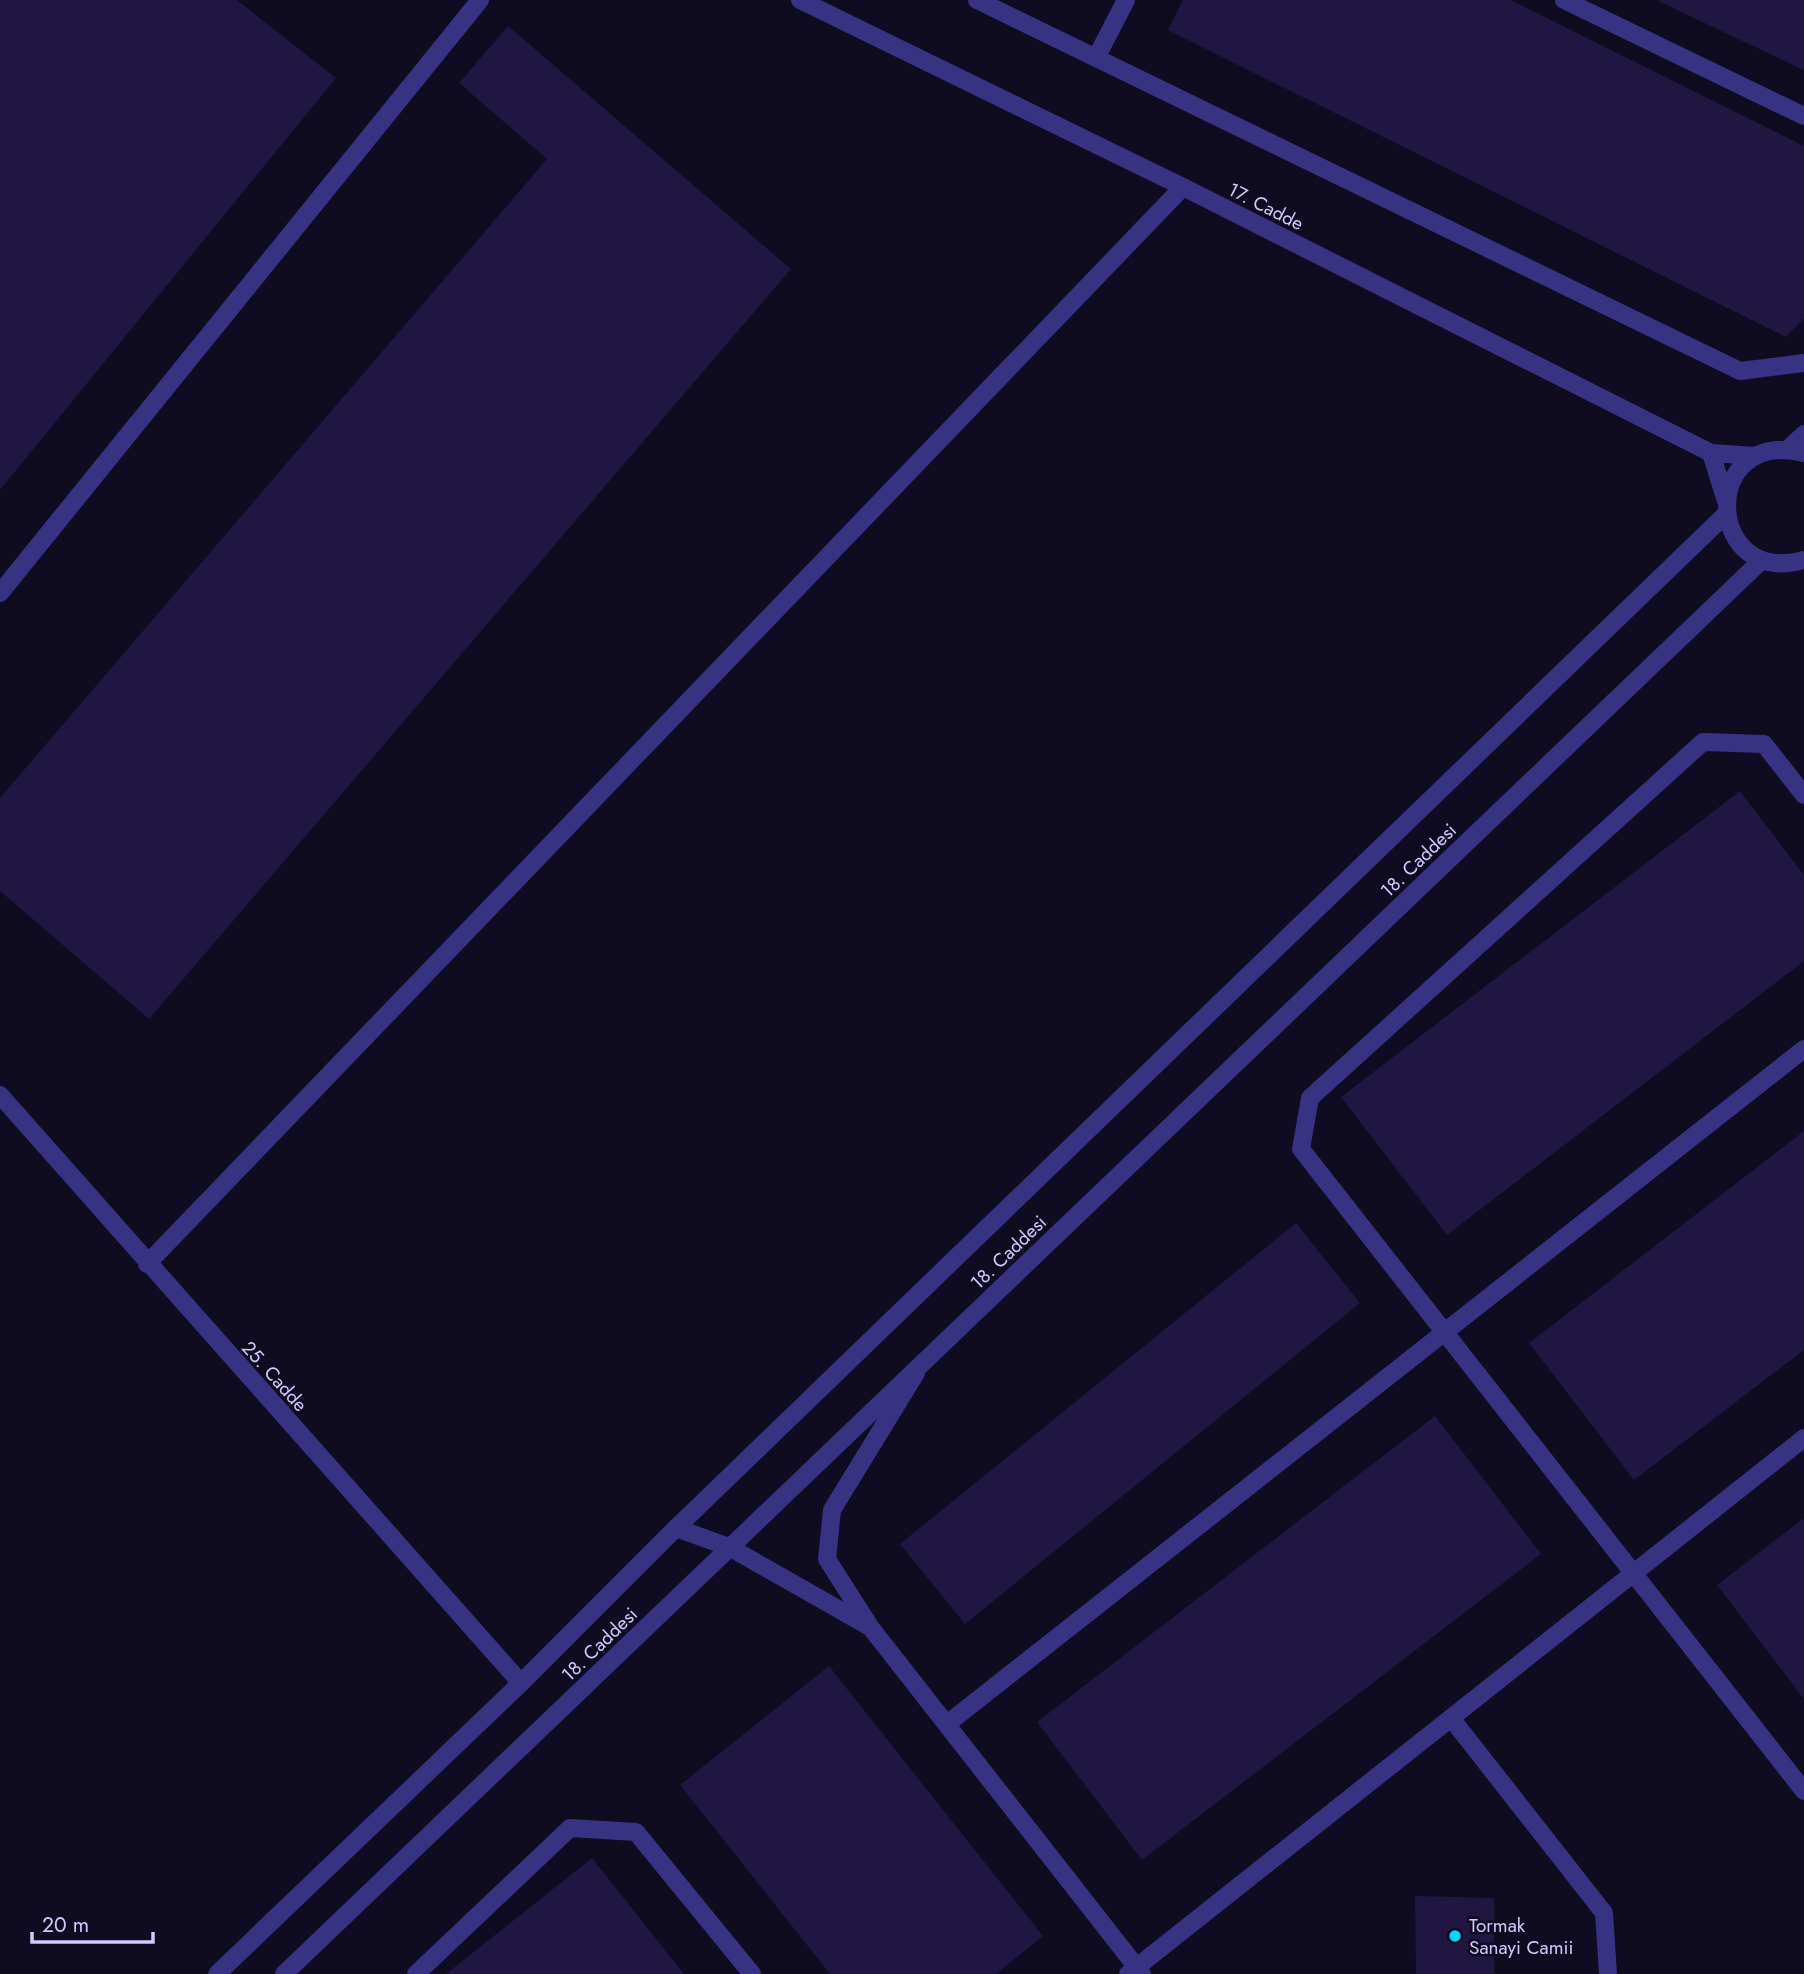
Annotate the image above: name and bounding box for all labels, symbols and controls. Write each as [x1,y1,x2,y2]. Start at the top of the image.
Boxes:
street label: 17. Cadde [1223,176,1308,237]
street label: 18. Caddesi [1374,817,1462,904]
street label: 18. Caddesi [964,1209,1052,1296]
street label: 25. Cadde [236,1335,314,1418]
street label: 18. Caddesi [555,1601,643,1688]
scale bar [32,1900,152,1944]
text: 20 m [42,1910,89,1940]
place label: Tormak Sanayi Camii [1469,1912,1573,1961]
marker: Tormak Sanayi Camii [1447,1928,1463,1944]

